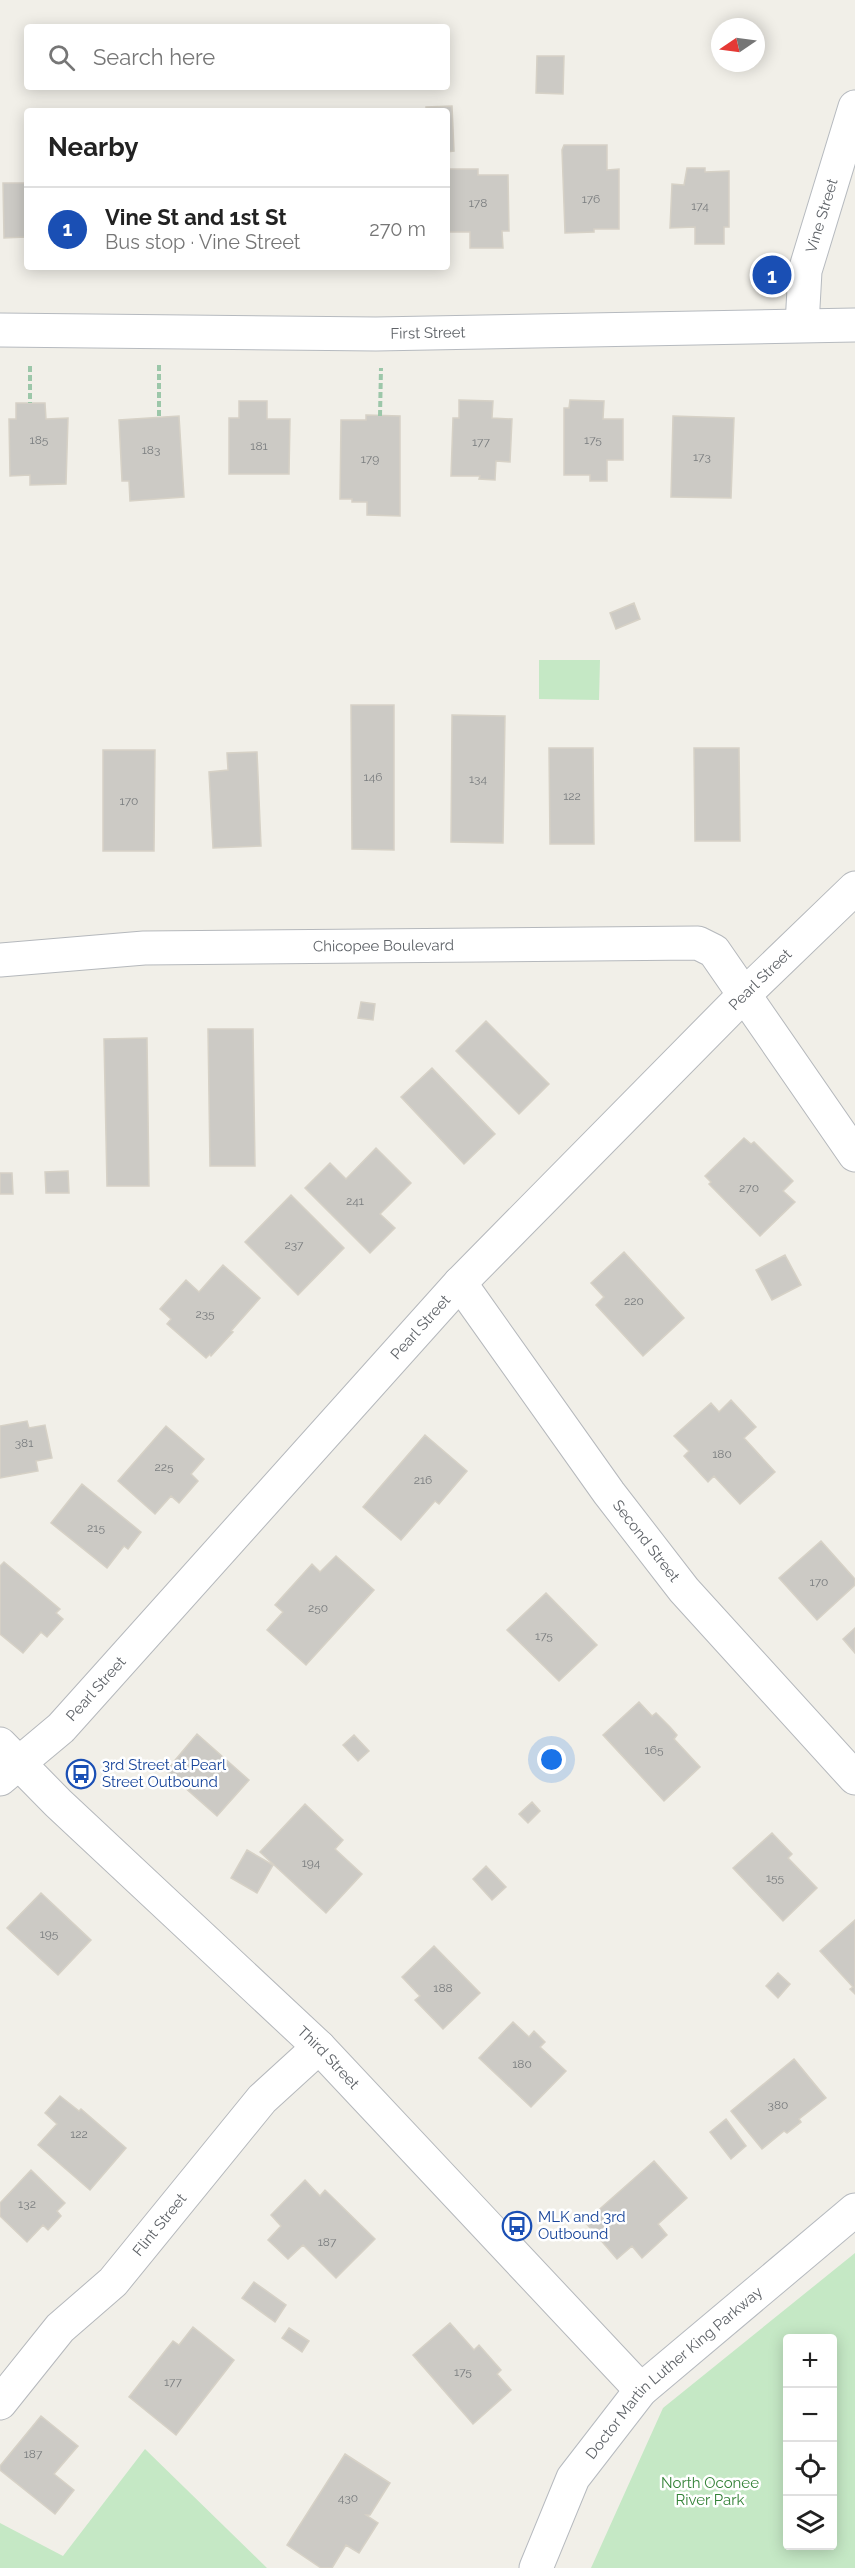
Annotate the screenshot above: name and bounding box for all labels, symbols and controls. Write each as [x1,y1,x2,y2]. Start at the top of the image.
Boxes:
north arrow [711,18,765,72]
search box [24,24,450,90]
icon: search [45,41,78,74]
text: Search here [93,44,215,70]
text: Nearby [48,132,138,162]
street label: Vine Street [802,176,842,255]
house number: 176 [582,192,600,206]
house number: 178 [469,196,487,210]
house number: 174 [691,199,709,213]
text: Vine St and 1st St [105,204,287,230]
text: 1 [63,217,72,241]
text: 270 m [369,217,426,241]
text: Bus stop · Vine Street [105,230,301,254]
pin: 1 [752,252,792,298]
street label: First Street [390,323,466,343]
house number: 185 [30,433,49,447]
house number: 175 [584,433,602,447]
house number: 177 [472,435,491,449]
house number: 181 [250,439,268,453]
house number: 183 [142,443,160,457]
house number: 173 [693,450,711,464]
house number: 179 [361,452,379,466]
house number: 146 [364,770,382,784]
house number: 134 [469,772,487,786]
house number: 122 [563,789,581,803]
house number: 170 [120,794,138,808]
street label: Chicopee Boulevard [313,936,454,955]
street label: Pearl Street [725,945,795,1014]
house number: 270 [739,1181,759,1195]
house number: 241 [346,1194,364,1208]
house number: 237 [284,1238,304,1252]
street label: Pearl Street [387,1291,454,1363]
house number: 220 [624,1294,644,1308]
house number: 235 [195,1307,215,1321]
house number: 381 [15,1436,33,1450]
house number: 180 [712,1447,732,1461]
house number: 225 [154,1460,174,1474]
house number: 216 [414,1473,432,1487]
street label: Second Street [609,1496,683,1585]
house number: 215 [87,1521,105,1535]
house number: 170 [810,1575,828,1589]
house number: 250 [308,1601,328,1615]
house number: 175 [535,1629,553,1643]
street label: Pearl Street [62,1653,130,1725]
house number: 165 [645,1743,664,1757]
your location [537,1745,566,1774]
place label: 3rd Street at Pearl Street Outbound [102,1756,227,1791]
bus stop icon: 3rd Street at Pearl Street Outbound [65,1758,97,1790]
house number: 194 [302,1856,321,1870]
house number: 155 [766,1871,785,1885]
house number: 195 [40,1927,59,1941]
house number: 188 [433,1981,453,1995]
street label: Third Street [293,2022,363,2093]
house number: 180 [512,2057,532,2071]
house number: 380 [768,2098,788,2112]
house number: 122 [70,2127,88,2141]
street label: Flint Street [129,2190,190,2260]
house number: 132 [18,2197,36,2211]
place label: MLK and 3rd Outbound [538,2208,626,2243]
bus stop icon: MLK and 3rd Outbound [501,2210,533,2242]
house number: 187 [318,2235,337,2249]
street label: Doctor Martin Luther King Parkway [582,2283,766,2463]
map controls [783,2334,837,2550]
button: + [783,2334,837,2388]
house number: 175 [454,2365,472,2379]
house number: 177 [164,2375,183,2389]
button: − [783,2388,837,2442]
button: locate [783,2442,837,2496]
house number: 187 [24,2447,43,2461]
park label: North Oconee River Park [661,2474,759,2509]
house number: 430 [338,2491,358,2505]
button: layers [783,2496,837,2550]

